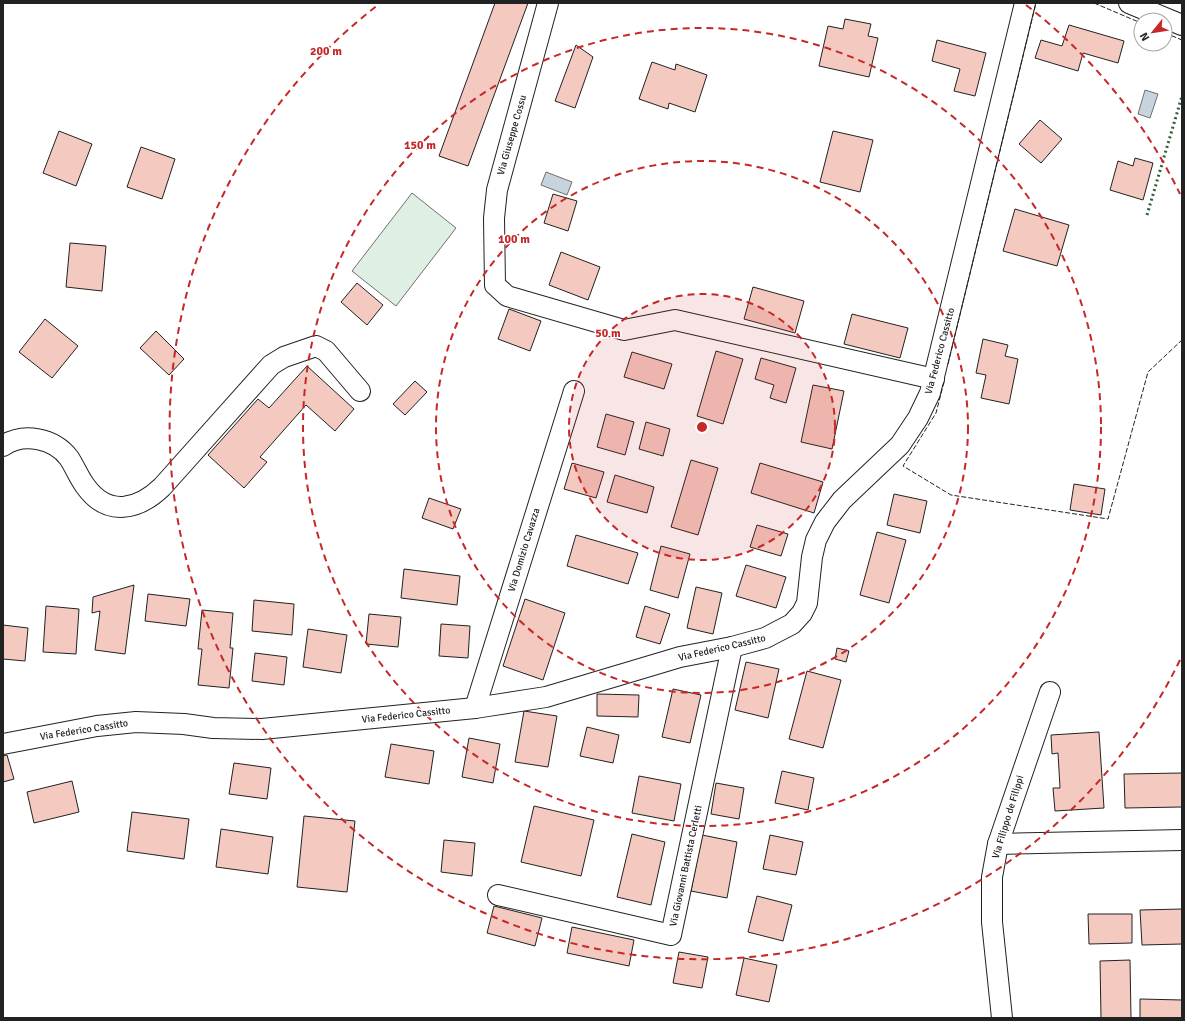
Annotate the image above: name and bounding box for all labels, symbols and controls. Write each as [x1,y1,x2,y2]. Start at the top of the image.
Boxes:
north arrow [1133,12,1173,52]
text: N [1137,30,1152,43]
text: 200 m [310,44,342,59]
street label: Via Giuseppe Cossu [495,93,529,177]
text: 150 m [404,138,436,153]
text: 100 m [498,232,530,247]
street label: Via Federico Cassitto [923,306,957,396]
text: 50 m [595,326,621,341]
centre of rings [695,420,709,434]
street label: Via Domizio Cavazza [506,507,542,593]
street label: Via Federico Cassitto [677,632,767,664]
street label: Via Federico Cassitto [361,704,451,726]
street label: Via Federico Cassitto [39,717,129,743]
street label: Via Filippo de Filippi [990,774,1026,860]
street label: Via Giovanni Battista Cerletti [667,804,705,928]

